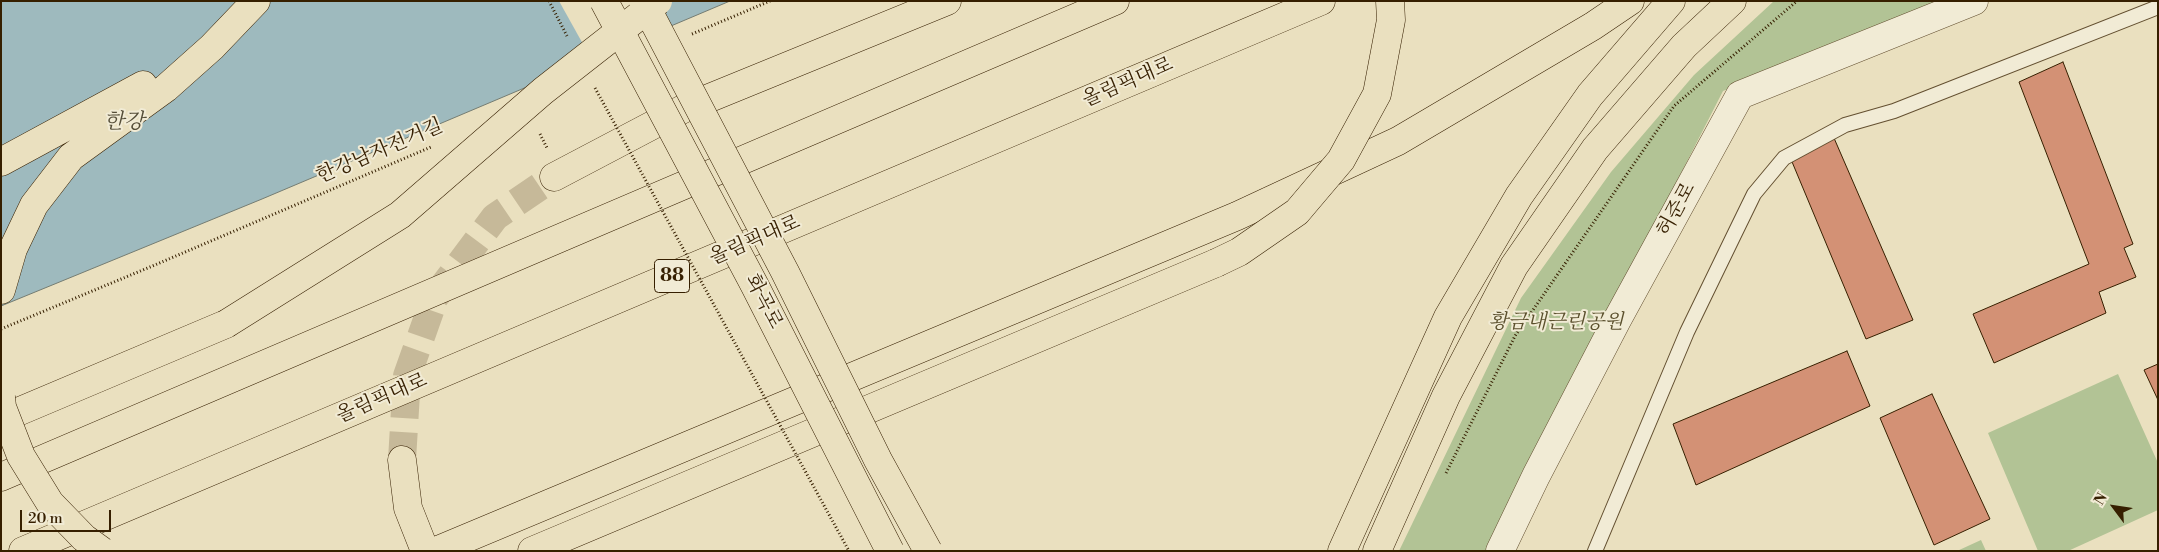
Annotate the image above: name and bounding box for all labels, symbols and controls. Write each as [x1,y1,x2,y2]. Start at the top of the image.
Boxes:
street label: 올림픽대로 [1079,53,1177,113]
water label: 한강 [104,110,144,136]
street label: 한강남자전거길 [313,115,447,189]
street label: 허준로 [1652,179,1702,241]
street label: 올림픽대로 [706,211,804,271]
road number: 88 [654,260,690,292]
street label: 화곡로 [739,271,787,333]
park label: 황금내근린공원 [1488,311,1624,335]
street label: 올림픽대로 [333,369,431,429]
north arrow [2089,482,2139,532]
text: N [2091,490,2112,509]
scale bar [22,500,114,532]
text: 20 m [28,509,63,528]

